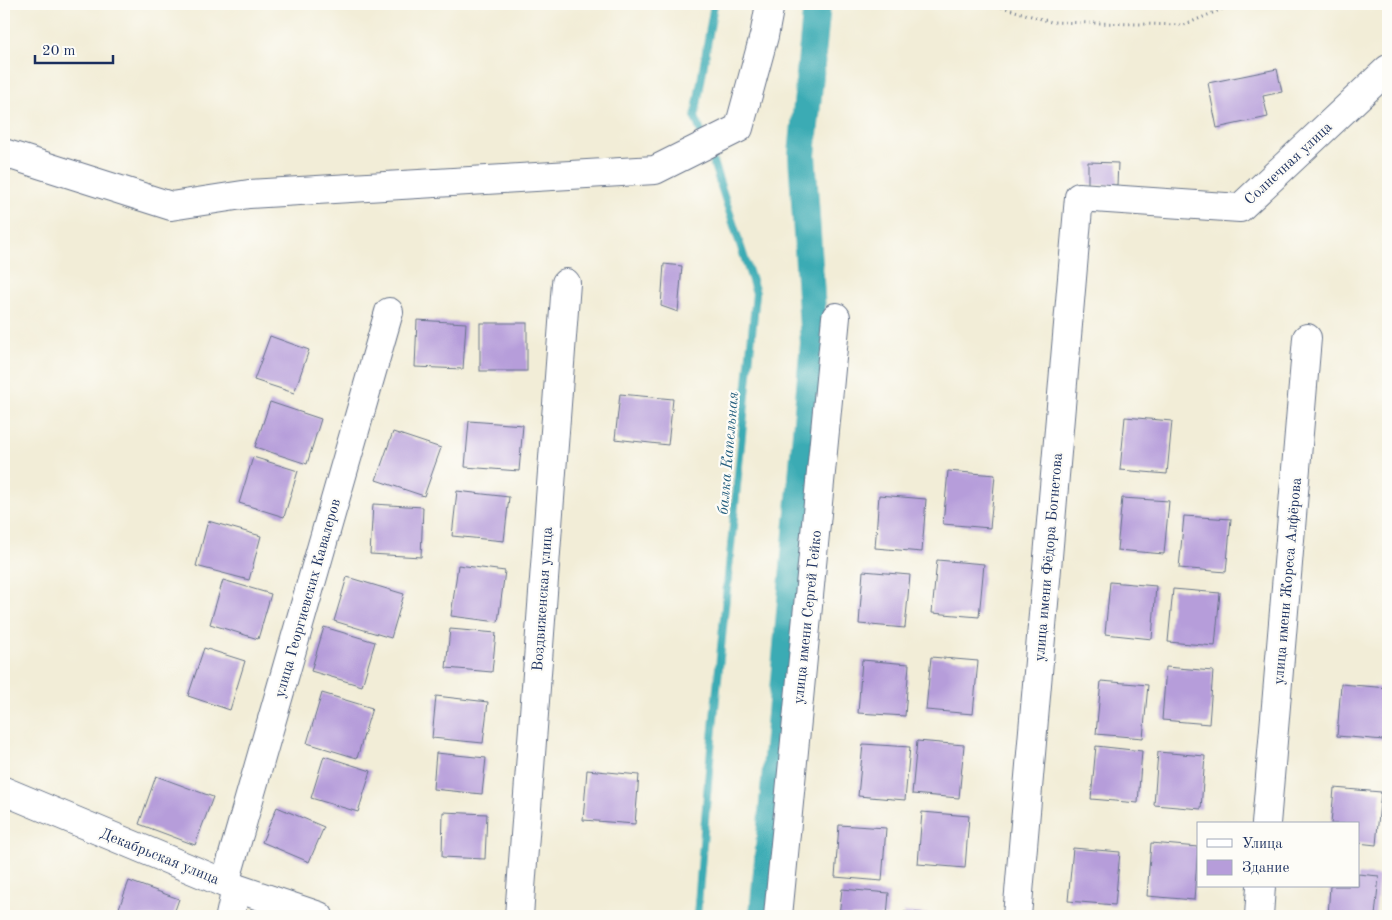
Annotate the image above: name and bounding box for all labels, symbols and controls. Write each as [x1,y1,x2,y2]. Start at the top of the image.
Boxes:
scale bar [35,32,112,64]
text: 20 m [42,44,76,59]
street label: Солнечная улица [1242,119,1336,208]
water label: балка Капельная [716,391,742,515]
street label: улица имени Фёдора Богнетова [1033,452,1066,662]
street label: улица имени Жореса Алфёрова [1272,476,1305,685]
street label: улица Георгиевских Кавалеров [273,497,344,699]
street label: Воздвиженская улица [531,526,556,672]
street label: улица имени Сергей Гейко [792,529,825,705]
legend [1197,822,1360,888]
street label: Декабрьская улица [98,827,222,888]
text: Улица [1242,837,1283,852]
text: Здание [1242,861,1289,876]

